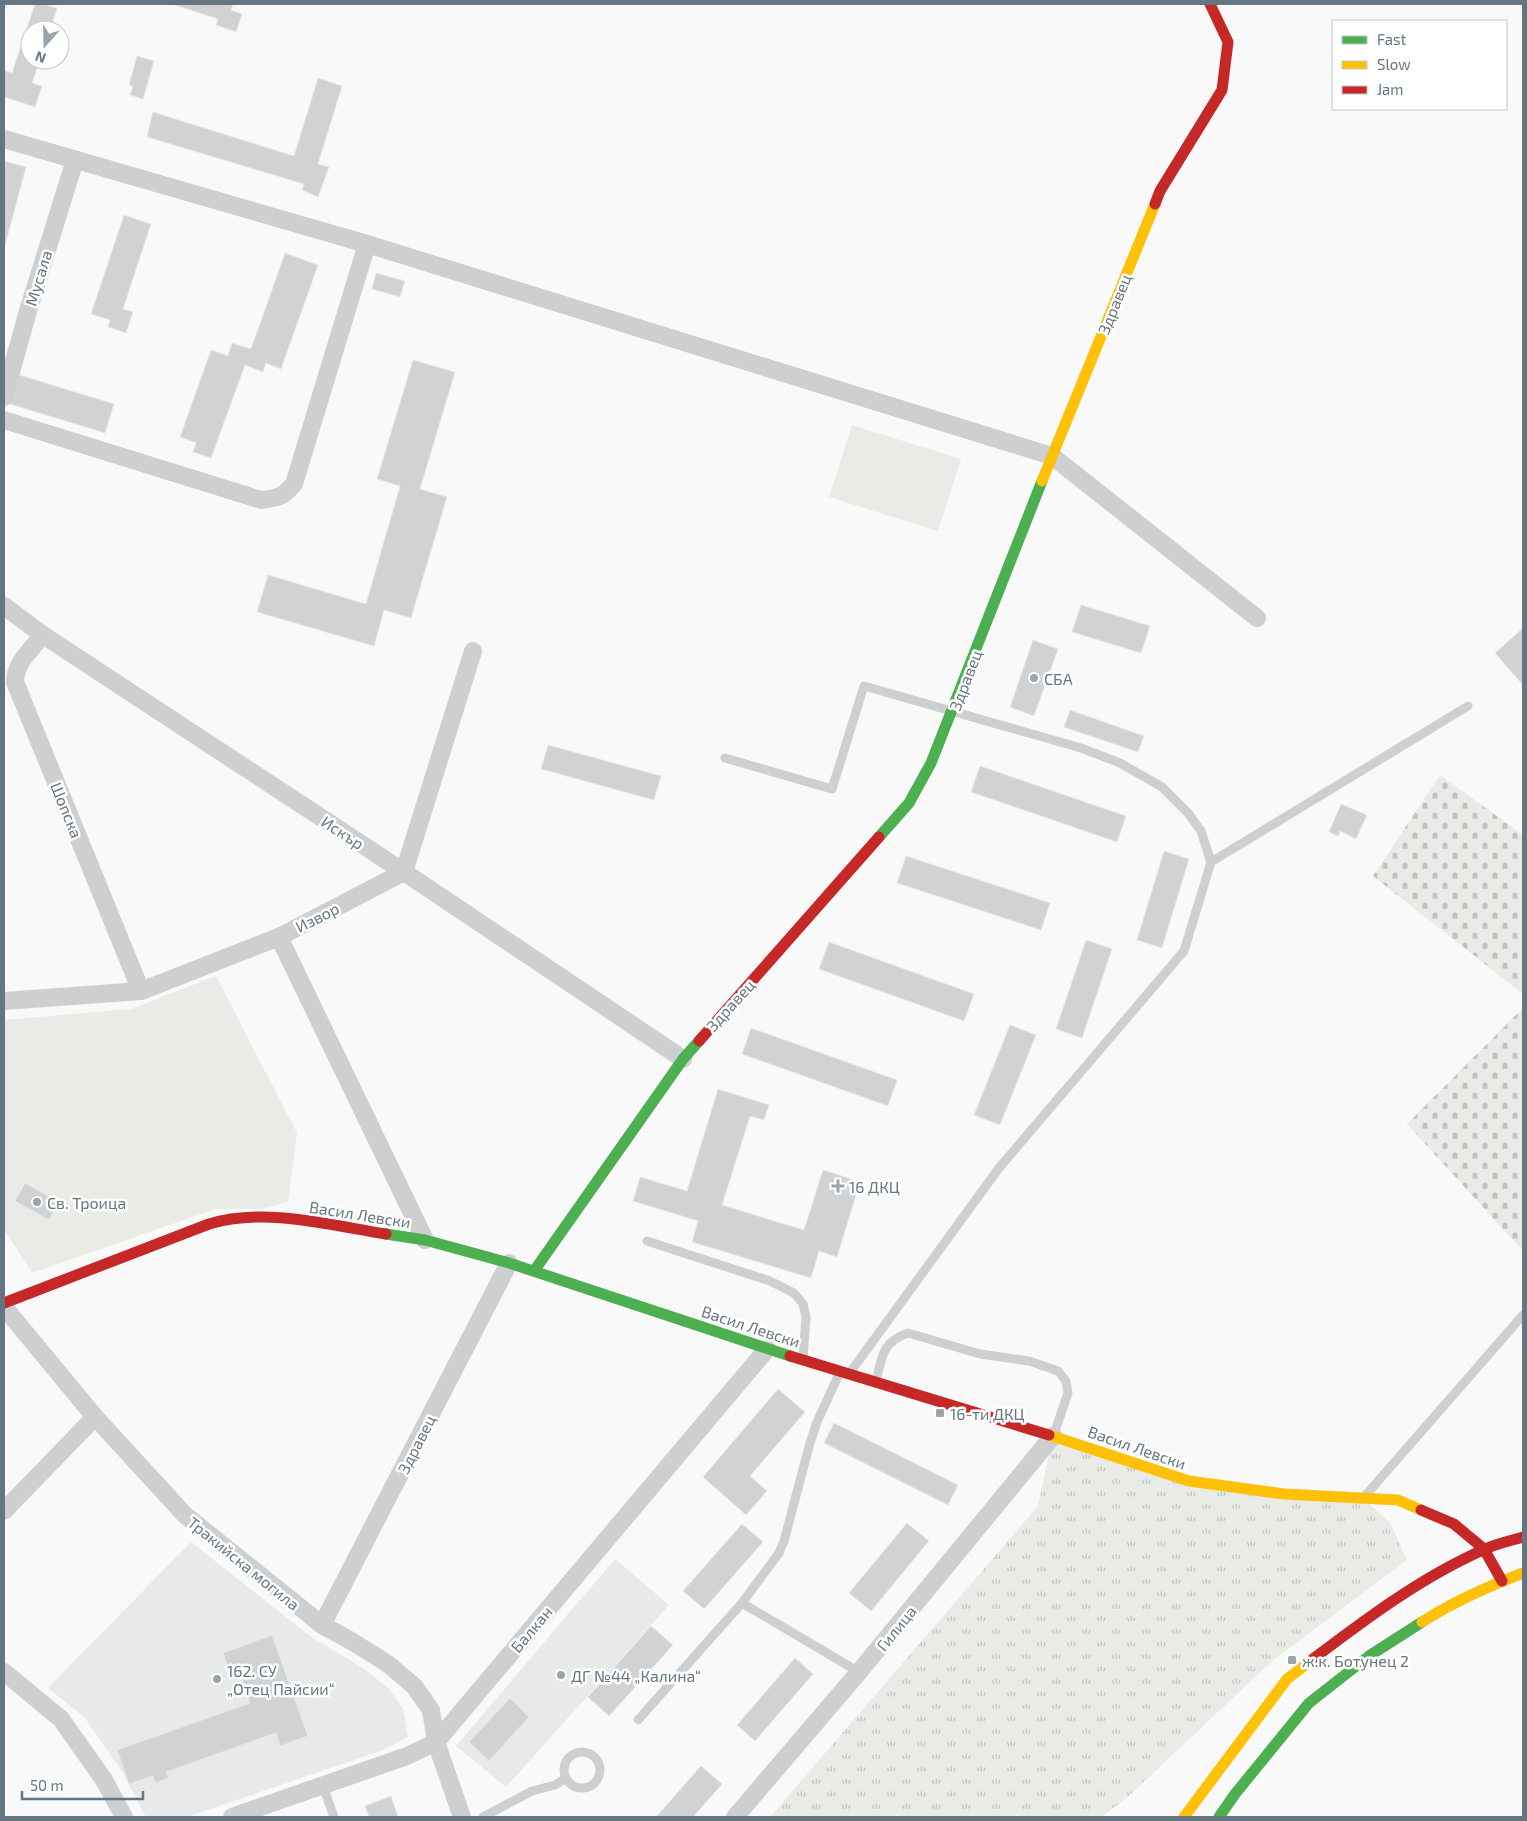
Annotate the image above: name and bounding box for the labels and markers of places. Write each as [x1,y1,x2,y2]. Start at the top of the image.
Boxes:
place label: СБА [1044,669,1073,688]
marker: СБА [1028,672,1040,684]
place label: 16 ДКЦ [849,1177,900,1196]
marker: 16 ДКЦ [831,1179,845,1193]
place label: Св. Троица [47,1193,126,1212]
marker: Св. Троица [31,1196,43,1208]
place label: 16-ти ДКЦ [950,1404,1025,1423]
marker: 16-ти ДКЦ [934,1407,946,1419]
place label: ж.к. Ботунец 2 [1302,1651,1409,1671]
marker: ж.к. Ботунец 2 [1286,1654,1298,1666]
place label: 162. СУ „Отец Пайсии“ [227,1661,335,1698]
place label: ДГ №44 „Калина“ [571,1666,701,1685]
marker: ДГ №44 „Калина“ [555,1669,567,1681]
marker: 162. СУ „Отец Пайсии“ [211,1673,223,1685]

